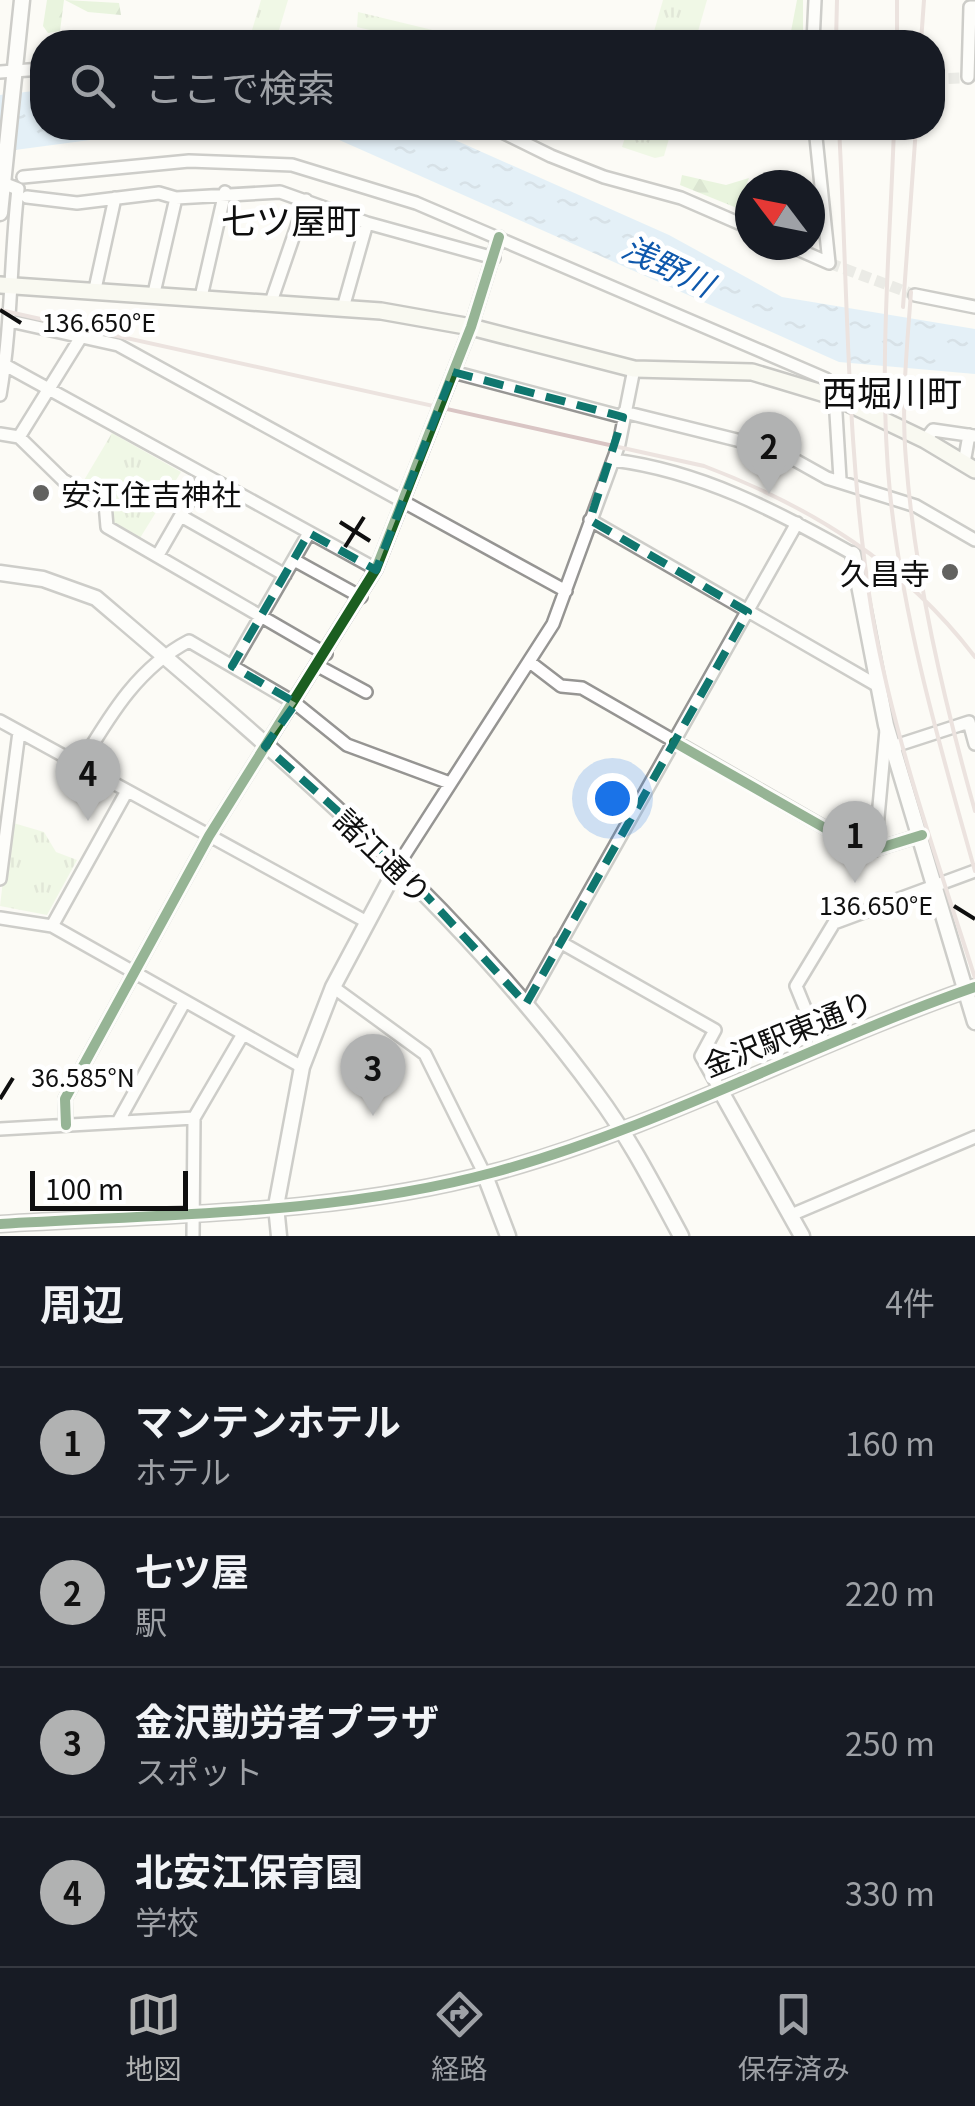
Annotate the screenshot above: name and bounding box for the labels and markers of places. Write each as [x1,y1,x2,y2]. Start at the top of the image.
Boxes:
pin: 2 [736,412,802,494]
place label: 安江住吉神社 [61,471,241,515]
marker: 安江住吉神社 [30,482,52,504]
place label: 久昌寺 [840,550,930,594]
marker: 久昌寺 [939,561,961,583]
pin: 4 [56,738,120,821]
pin: 1 [822,800,888,883]
pin: 3 [340,1034,406,1116]

